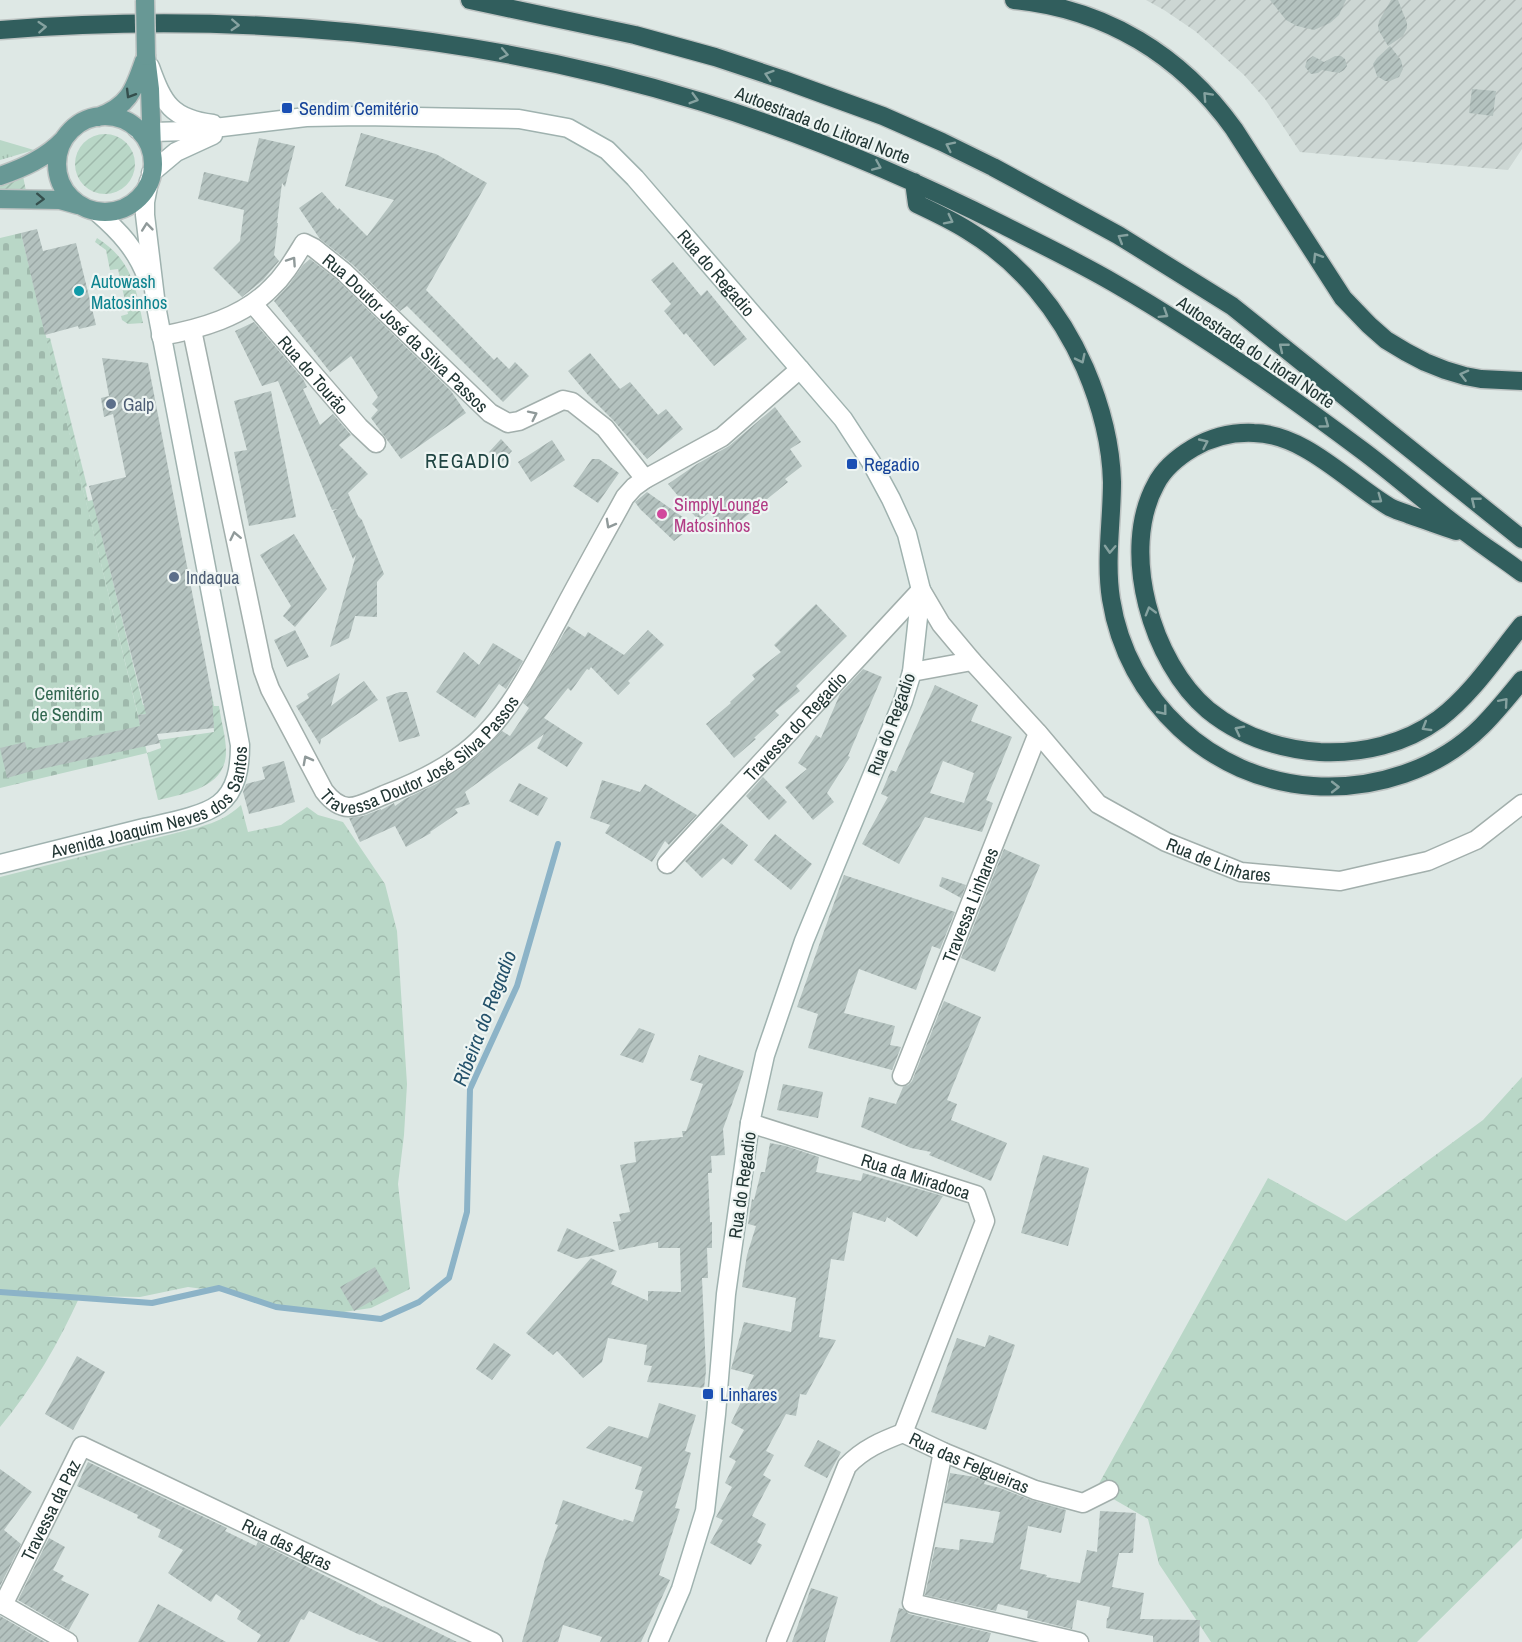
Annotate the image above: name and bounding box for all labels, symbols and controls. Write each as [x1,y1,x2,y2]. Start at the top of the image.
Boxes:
one-way arrow [230,18,239,31]
one-way arrow [37,20,46,33]
one-way arrow [499,47,509,60]
one-way arrow [764,69,775,82]
street label: Autoestrada do Litoral Norte [731,80,914,170]
one-way arrow [125,88,137,98]
one-way arrow [688,92,699,104]
one-way arrow [1203,92,1214,103]
place label: Sendim Cemitério [299,96,419,121]
marker: Sendim Cemitério [280,101,294,115]
one-way arrow [945,142,956,153]
one-way arrow [871,159,882,171]
one-way arrow [36,192,45,205]
one-way arrow [943,213,954,225]
one-way arrow [141,222,153,231]
street label: Rua do Regadio [672,224,761,321]
one-way arrow [1118,233,1128,245]
street label: Rua Doutor José da Silva Passos [317,247,494,418]
one-way arrow [1312,253,1324,263]
one-way arrow [285,257,296,268]
place label: Autowash Matosinhos [90,269,167,315]
marker: Autowash Matosinhos [72,284,86,298]
street label: Autoestrada do Litoral Norte [1171,289,1340,414]
one-way arrow [1158,307,1168,319]
street label: Rua do Tourão [273,330,355,419]
one-way arrow [1279,344,1290,355]
one-way arrow [1073,353,1085,364]
one-way arrow [1459,370,1469,383]
place label: Galp [123,392,154,417]
marker: Galp [104,397,118,411]
one-way arrow [526,410,537,422]
one-way arrow [1319,417,1330,428]
one-way arrow [1197,438,1208,450]
district label: REGADIO [425,447,511,474]
place label: Regadio [864,452,920,477]
marker: Regadio [845,457,859,471]
place label: SimplyLounge Matosinhos [674,492,768,538]
one-way arrow [1372,492,1383,503]
one-way arrow [1471,498,1482,509]
marker: SimplyLounge Matosinhos [655,507,669,521]
one-way arrow [606,518,617,529]
one-way arrow [229,531,242,541]
one-way arrow [1103,545,1116,554]
place label: Indaqua [186,565,239,590]
marker: Indaqua [167,570,181,584]
one-way arrow [1145,606,1157,617]
street label: Travessa do Regadio [738,666,852,786]
street label: Rua do Regadio [861,669,921,779]
park label: Cemitério de Sendim [31,681,103,727]
street label: Travessa Doutor José Silva Passos [315,690,524,820]
one-way arrow [1497,698,1508,709]
one-way arrow [1155,704,1166,715]
one-way arrow [1422,719,1432,731]
one-way arrow [1235,726,1246,737]
street label: Avenida Joaquim Neves dos Santos [47,746,253,864]
one-way arrow [303,755,314,766]
one-way arrow [1331,781,1340,793]
street label: Rua de Linhares [1163,831,1272,887]
street label: Travessa Linhares [936,844,1004,966]
water label: Ribeira do Regadio [446,946,522,1090]
street label: Rua do Regadio [722,1130,762,1240]
street label: Rua da Miradoca [858,1147,974,1205]
place label: Linhares [720,1382,777,1407]
marker: Linhares [701,1387,715,1401]
street label: Rua das Felgueiras [905,1425,1033,1499]
street label: Travessa da Paz [14,1455,86,1565]
street label: Rua das Agras [238,1512,336,1576]

